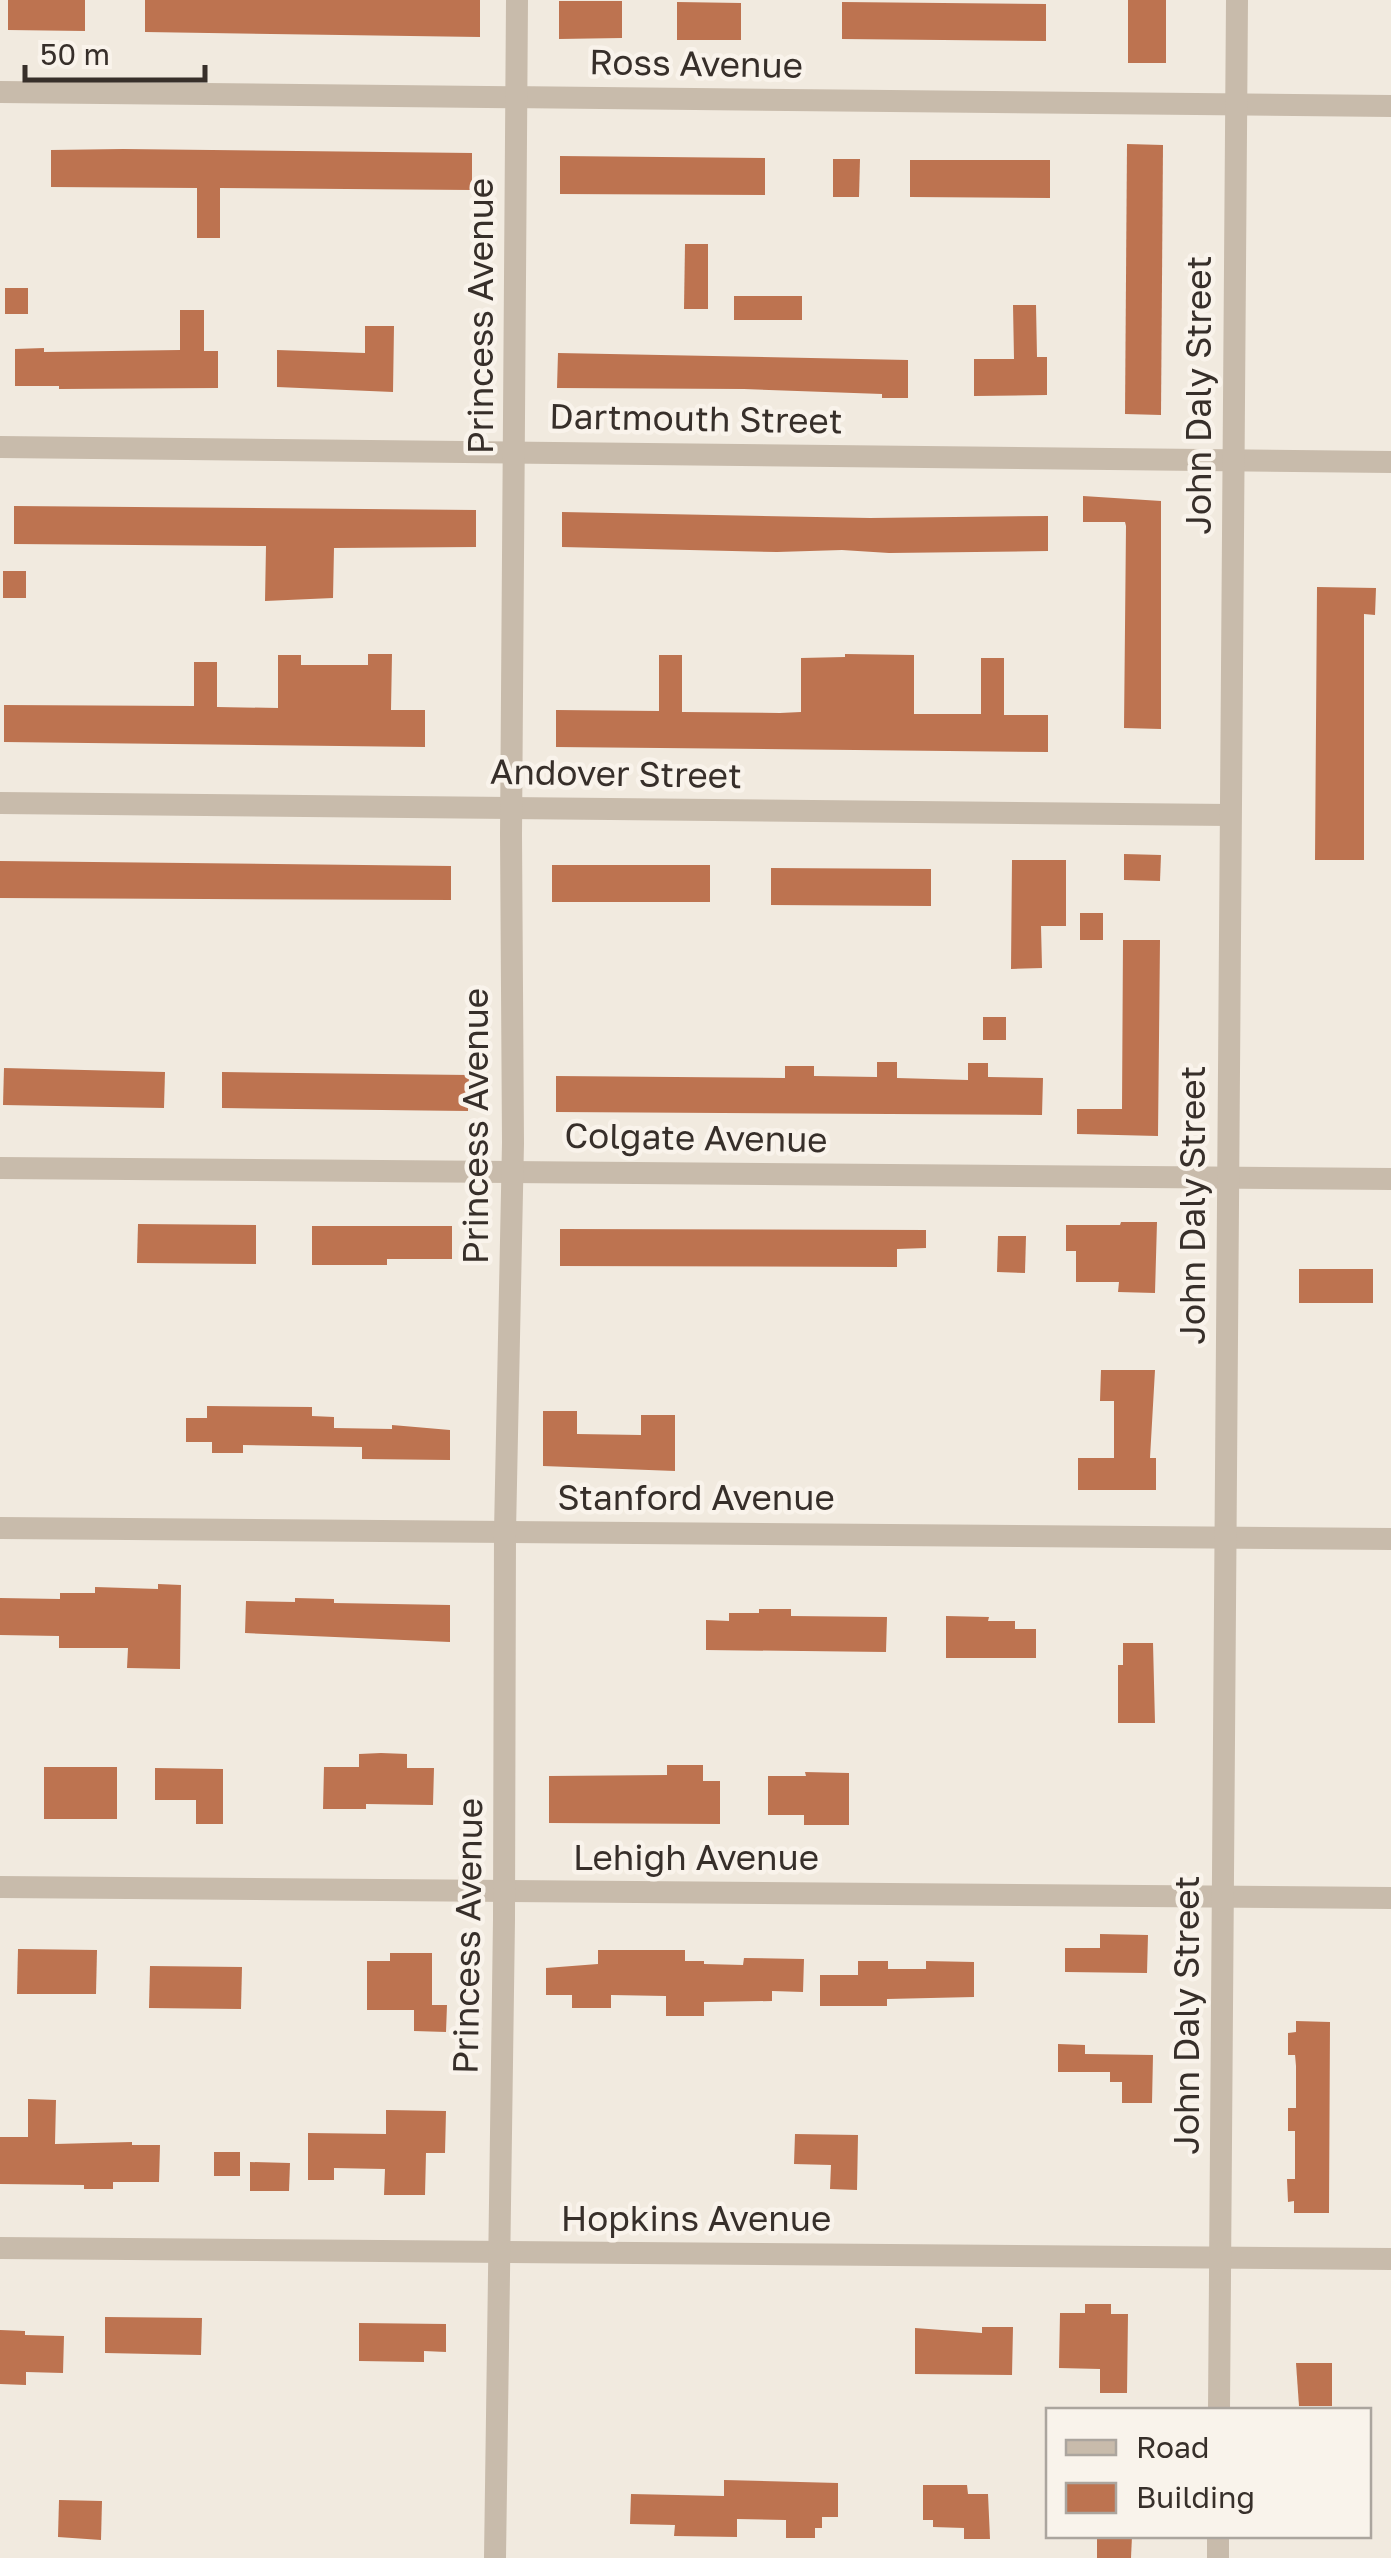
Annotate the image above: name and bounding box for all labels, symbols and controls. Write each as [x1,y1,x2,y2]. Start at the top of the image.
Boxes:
scale bar [25,20,205,82]
text: 50 m [40,36,110,72]
street label: Ross Avenue [589,40,803,86]
street label: Princess Avenue [459,178,501,454]
street label: John Daly Street [1177,256,1219,534]
street label: Dartmouth Street [549,394,843,442]
street label: Andover Street [490,750,742,796]
street label: Princess Avenue [454,988,496,1264]
street label: John Daly Street [1171,1066,1213,1344]
street label: Colgate Avenue [564,1114,828,1160]
street label: Stanford Avenue [557,1476,835,1518]
street label: Princess Avenue [444,1798,490,2074]
street label: Lehigh Avenue [573,1836,819,1878]
street label: John Daly Street [1165,1876,1207,2154]
street label: Hopkins Avenue [561,2197,831,2239]
legend [1046,2408,1371,2538]
text: Road [1136,2429,1210,2465]
text: Building [1136,2479,1255,2515]

